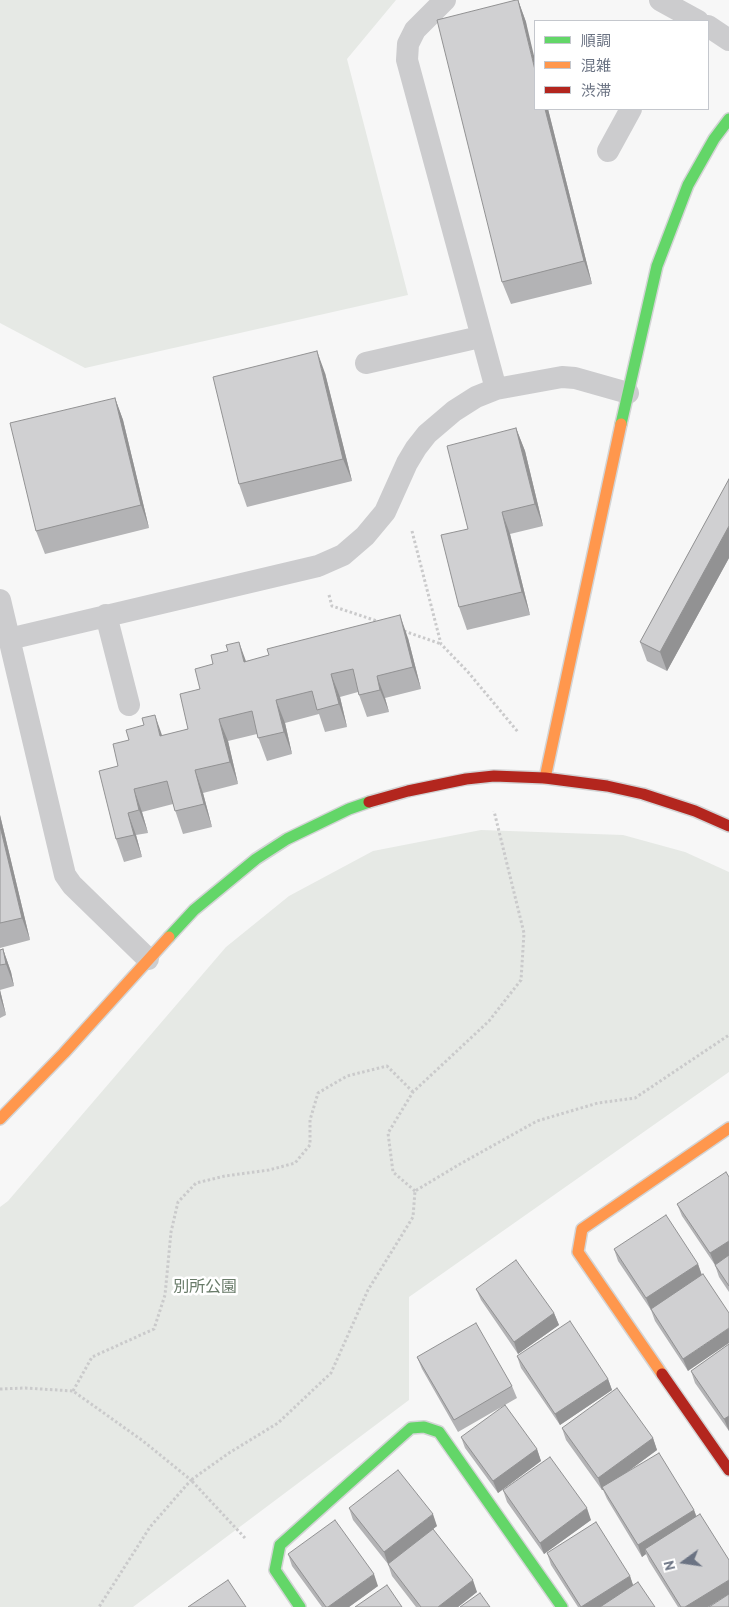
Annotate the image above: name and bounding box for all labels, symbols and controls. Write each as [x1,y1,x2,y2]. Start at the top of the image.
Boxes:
legend [534,20,709,110]
text: 順調 [581,31,611,50]
text: 混雑 [581,56,611,75]
text: 渋滞 [581,81,611,100]
park label: 別所公園 [173,1277,237,1297]
north arrow [659,1537,709,1587]
text: N [660,1559,679,1572]

